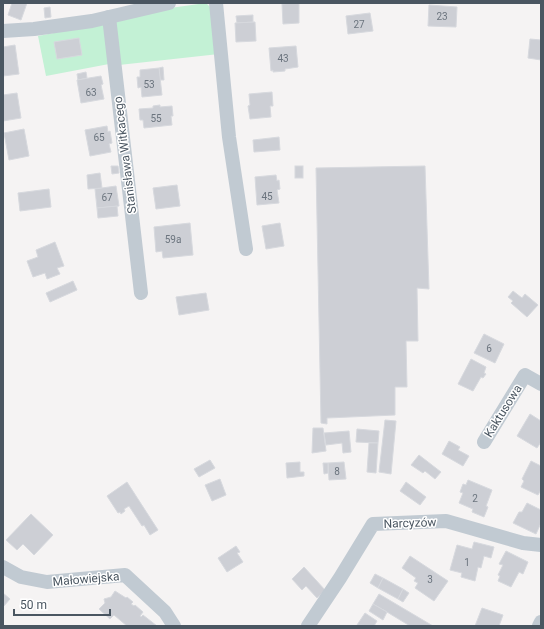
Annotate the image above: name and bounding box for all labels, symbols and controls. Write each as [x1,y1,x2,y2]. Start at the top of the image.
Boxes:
house number: 23 [436,11,448,22]
house number: 27 [353,19,365,30]
house number: 43 [277,53,289,64]
house number: 53 [143,79,155,90]
house number: 63 [85,87,97,98]
street label: Stanisława Witkacego [111,95,139,214]
house number: 55 [150,113,162,124]
house number: 65 [93,132,105,143]
house number: 45 [261,191,273,202]
house number: 67 [101,192,113,203]
house number: 59a [165,234,181,245]
house number: 6 [486,343,492,354]
street label: Kaktusowa [481,382,525,440]
house number: 8 [334,466,340,477]
house number: 2 [472,493,478,504]
street label: Narcyzów [383,515,437,531]
house number: 1 [464,557,470,568]
street label: Małowiejska [52,569,120,589]
house number: 3 [427,574,433,585]
scale bar [14,591,110,617]
text: 50 m [20,598,47,612]

